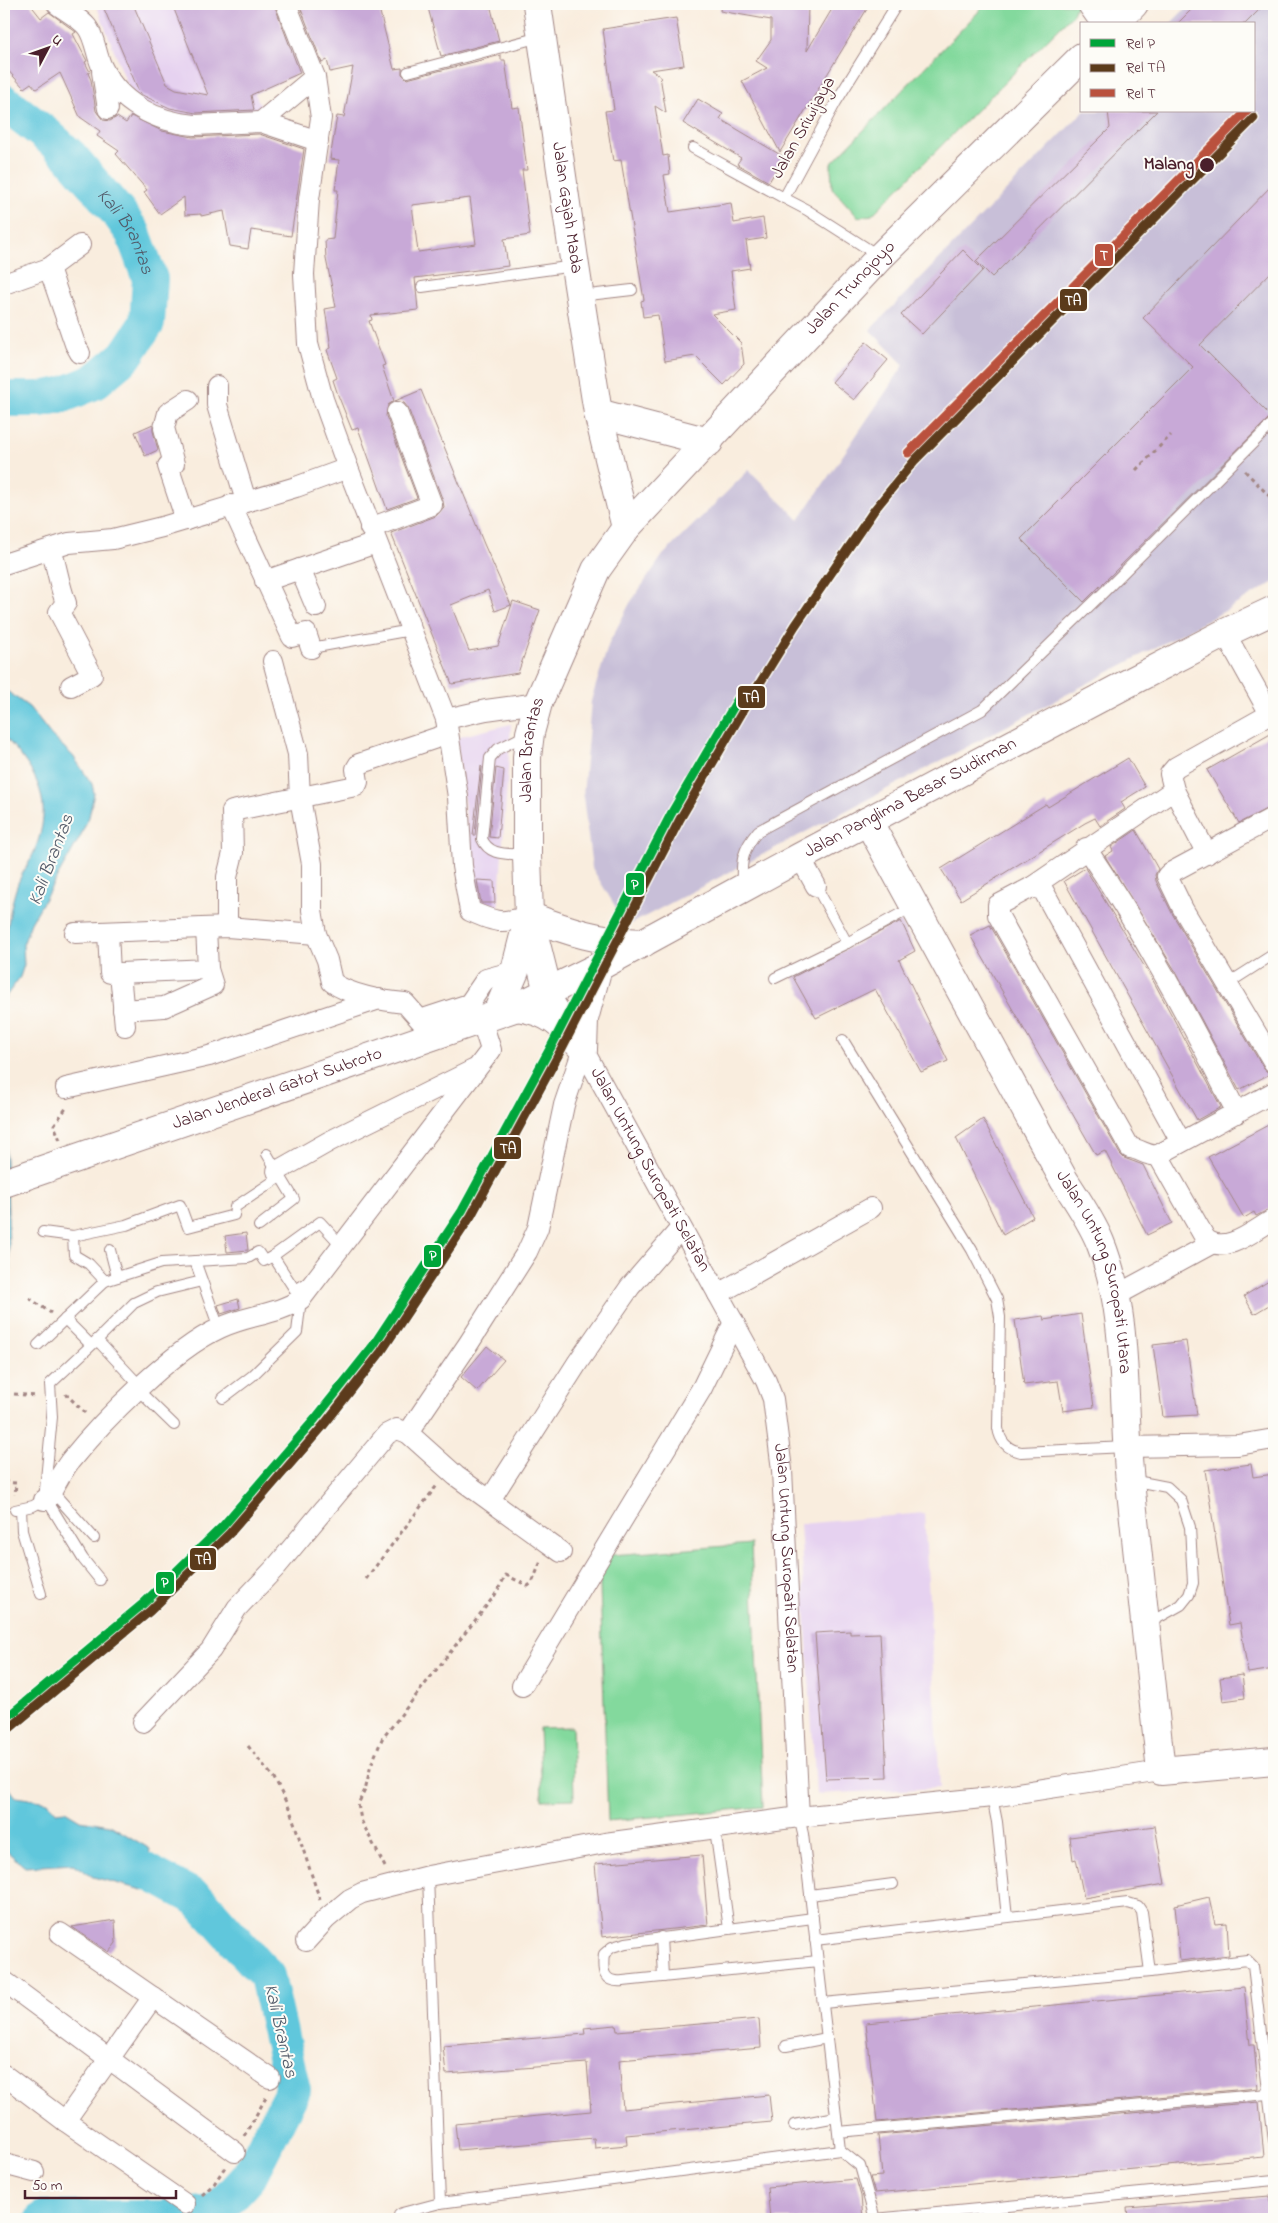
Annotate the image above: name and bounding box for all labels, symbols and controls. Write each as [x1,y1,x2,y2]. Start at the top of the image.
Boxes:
north arrow [22,22,72,72]
legend [1080,22,1256,112]
text: U [46,30,68,51]
text: Rel P [1126,33,1155,55]
text: Rel TA [1126,57,1165,79]
street label: Jalan Sriwijaya [765,72,843,184]
text: Rel T [1126,83,1156,105]
street label: Jalan Gajah Mada [544,140,589,275]
place label: Malang [1144,152,1194,179]
marker: Malang [1198,156,1216,174]
water label: Kali Brantas [90,183,161,278]
street label: Jalan Trunojoyo [800,235,902,341]
line badge: T [1094,243,1114,267]
text: T [1100,246,1108,267]
line badge: TA [1059,288,1088,312]
text: TA [1065,291,1082,312]
line badge: TA [737,685,766,709]
text: TA [743,688,760,709]
street label: Jalan Brantas [514,693,552,802]
street label: Jalan Panglima Besar Sudirman [800,731,1022,865]
water label: Kali Brantas [22,810,82,909]
line badge: P [625,872,645,896]
text: P [631,875,639,896]
street label: Jalan Jenderal Gatot Subroto [169,1041,386,1137]
street label: Jalan Untung Suropati Selatan [583,1063,717,1277]
line badge: TA [493,1136,522,1160]
text: TA [500,1139,517,1160]
street label: Jalan Untung Suropati Utara [1048,1166,1137,1375]
line badge: P [423,1244,442,1268]
text: P [429,1246,437,1267]
street label: Jalan Untung Suropati Selatan [766,1442,805,1674]
line badge: TA [189,1547,217,1571]
text: TA [195,1550,212,1571]
line badge: P [155,1571,175,1595]
text: P [161,1573,169,1594]
water label: Kali Brantas [256,1981,304,2081]
scale bar [25,2168,176,2200]
text: 50 m [32,2175,63,2197]

